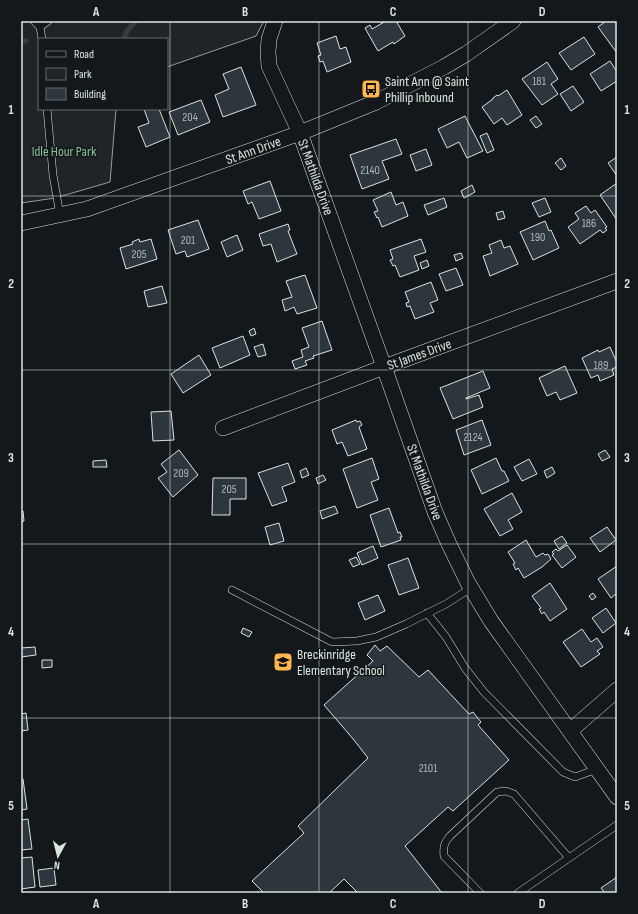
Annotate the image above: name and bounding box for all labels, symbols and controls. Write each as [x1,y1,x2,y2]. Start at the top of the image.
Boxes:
text: A [92,4,100,20]
text: B [242,4,248,20]
text: C [390,4,397,20]
text: D [539,4,546,20]
legend [38,38,168,110]
text: Road [74,47,94,62]
text: Park [74,67,92,82]
place label: Saint Ann @ Saint Phillip Inbound [385,73,469,106]
house number: 181 [532,74,547,89]
bus stop icon: Saint Ann @ Saint Phillip Inbound [360,78,382,100]
text: Building [74,87,106,102]
text: 1 [8,102,14,118]
text: 1 [624,102,630,118]
house number: 204 [182,110,198,125]
street label: St Ann Drive [223,133,283,168]
street label: St Mathilda Drive [294,137,337,217]
park label: Idle Hour Park [32,143,97,160]
house number: 2140 [360,163,380,178]
house number: 186 [582,216,596,231]
house number: 190 [531,230,545,245]
house number: 201 [181,233,196,248]
house number: 205 [131,247,147,262]
text: 2 [8,276,14,292]
text: 2 [624,276,630,292]
street label: St James Drive [385,335,454,374]
house number: 189 [594,358,608,373]
house number: 2124 [463,430,483,445]
street label: St Mathilda Drive [403,442,446,522]
text: 3 [8,450,14,466]
text: 3 [624,450,630,466]
house number: 209 [173,466,189,481]
house number: 205 [221,482,237,497]
text: 4 [8,624,14,640]
text: 4 [624,624,630,640]
place label: Breckinridge Elementary School [297,646,385,679]
school or university icon: Breckinridge Elementary School [272,651,294,673]
house number: 2101 [419,761,438,776]
text: 5 [8,798,14,814]
text: 5 [624,798,630,814]
north arrow [38,836,78,876]
text: N [53,859,61,872]
text: A [92,896,100,912]
text: B [242,896,248,912]
text: C [390,896,397,912]
text: D [539,896,546,912]

